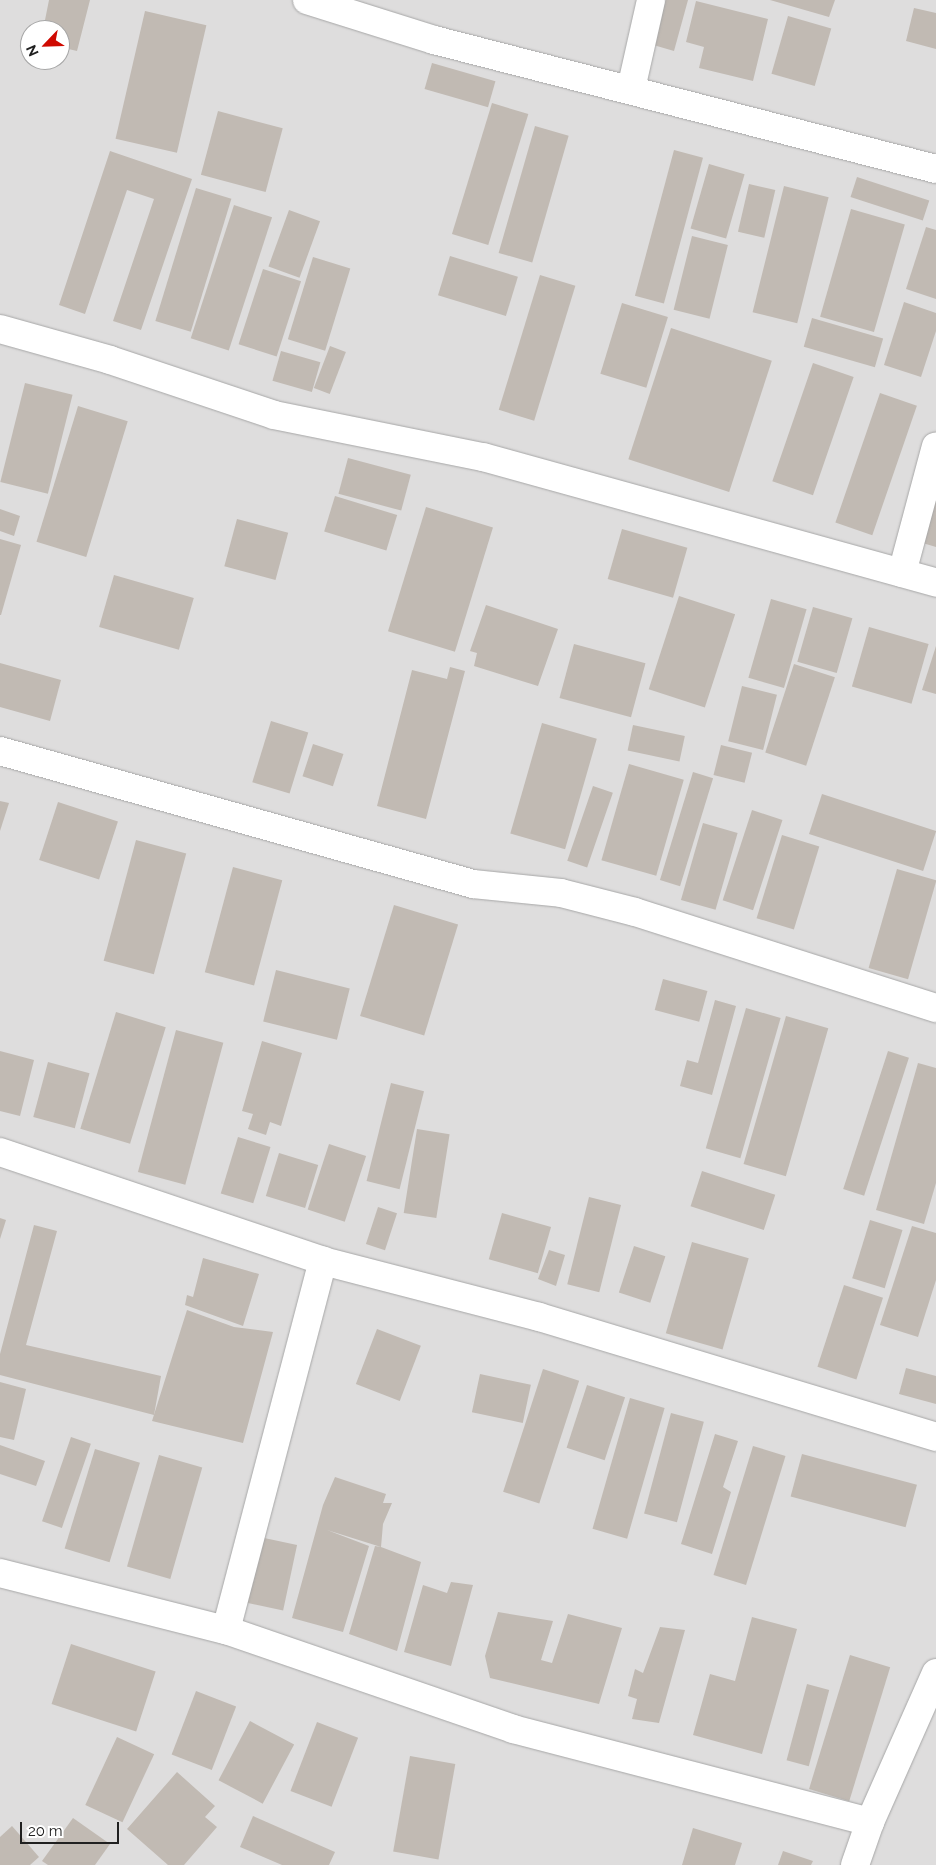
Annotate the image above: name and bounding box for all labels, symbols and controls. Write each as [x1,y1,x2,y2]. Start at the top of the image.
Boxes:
north arrow [20,20,70,70]
text: N [23,43,42,59]
scale bar [22,1812,121,1844]
text: 20 m [28,1822,63,1840]

